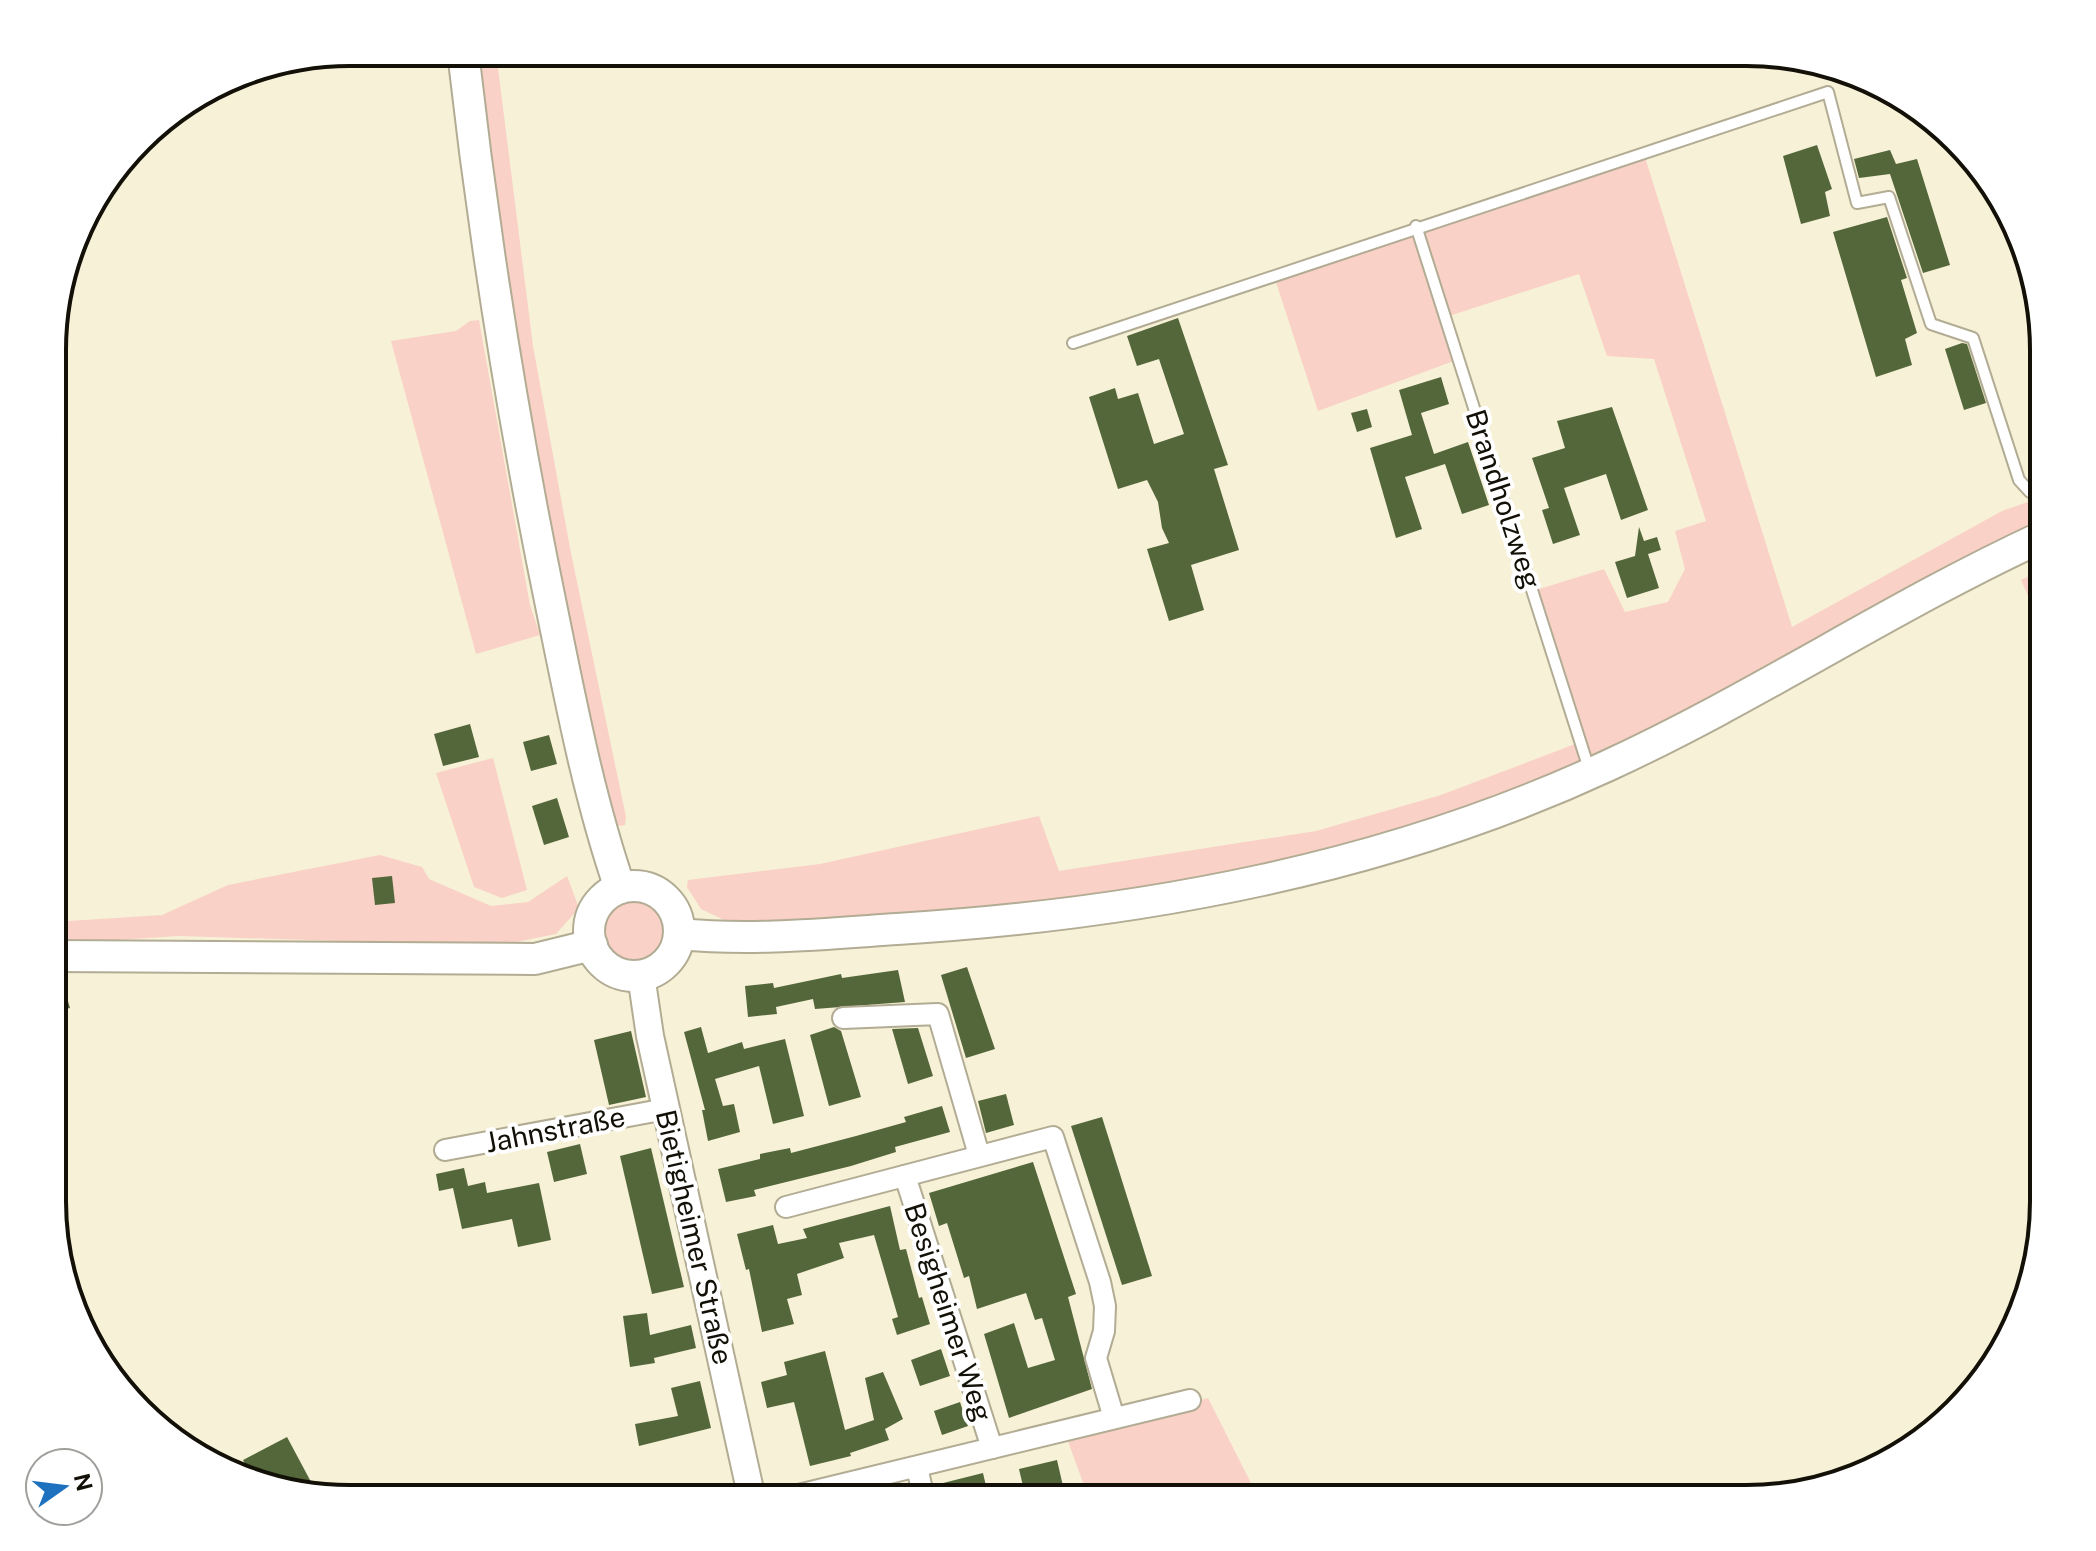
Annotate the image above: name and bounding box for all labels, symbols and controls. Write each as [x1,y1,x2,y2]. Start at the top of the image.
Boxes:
street label: Brandholzweg [1460,405,1548,593]
street label: Jahnstraße [482,1099,628,1159]
street label: Bietigheimer Straße [650,1106,740,1368]
street label: Besigheimer Weg [898,1198,1000,1426]
north arrow [24,1447,104,1527]
text: N [69,1471,98,1494]

